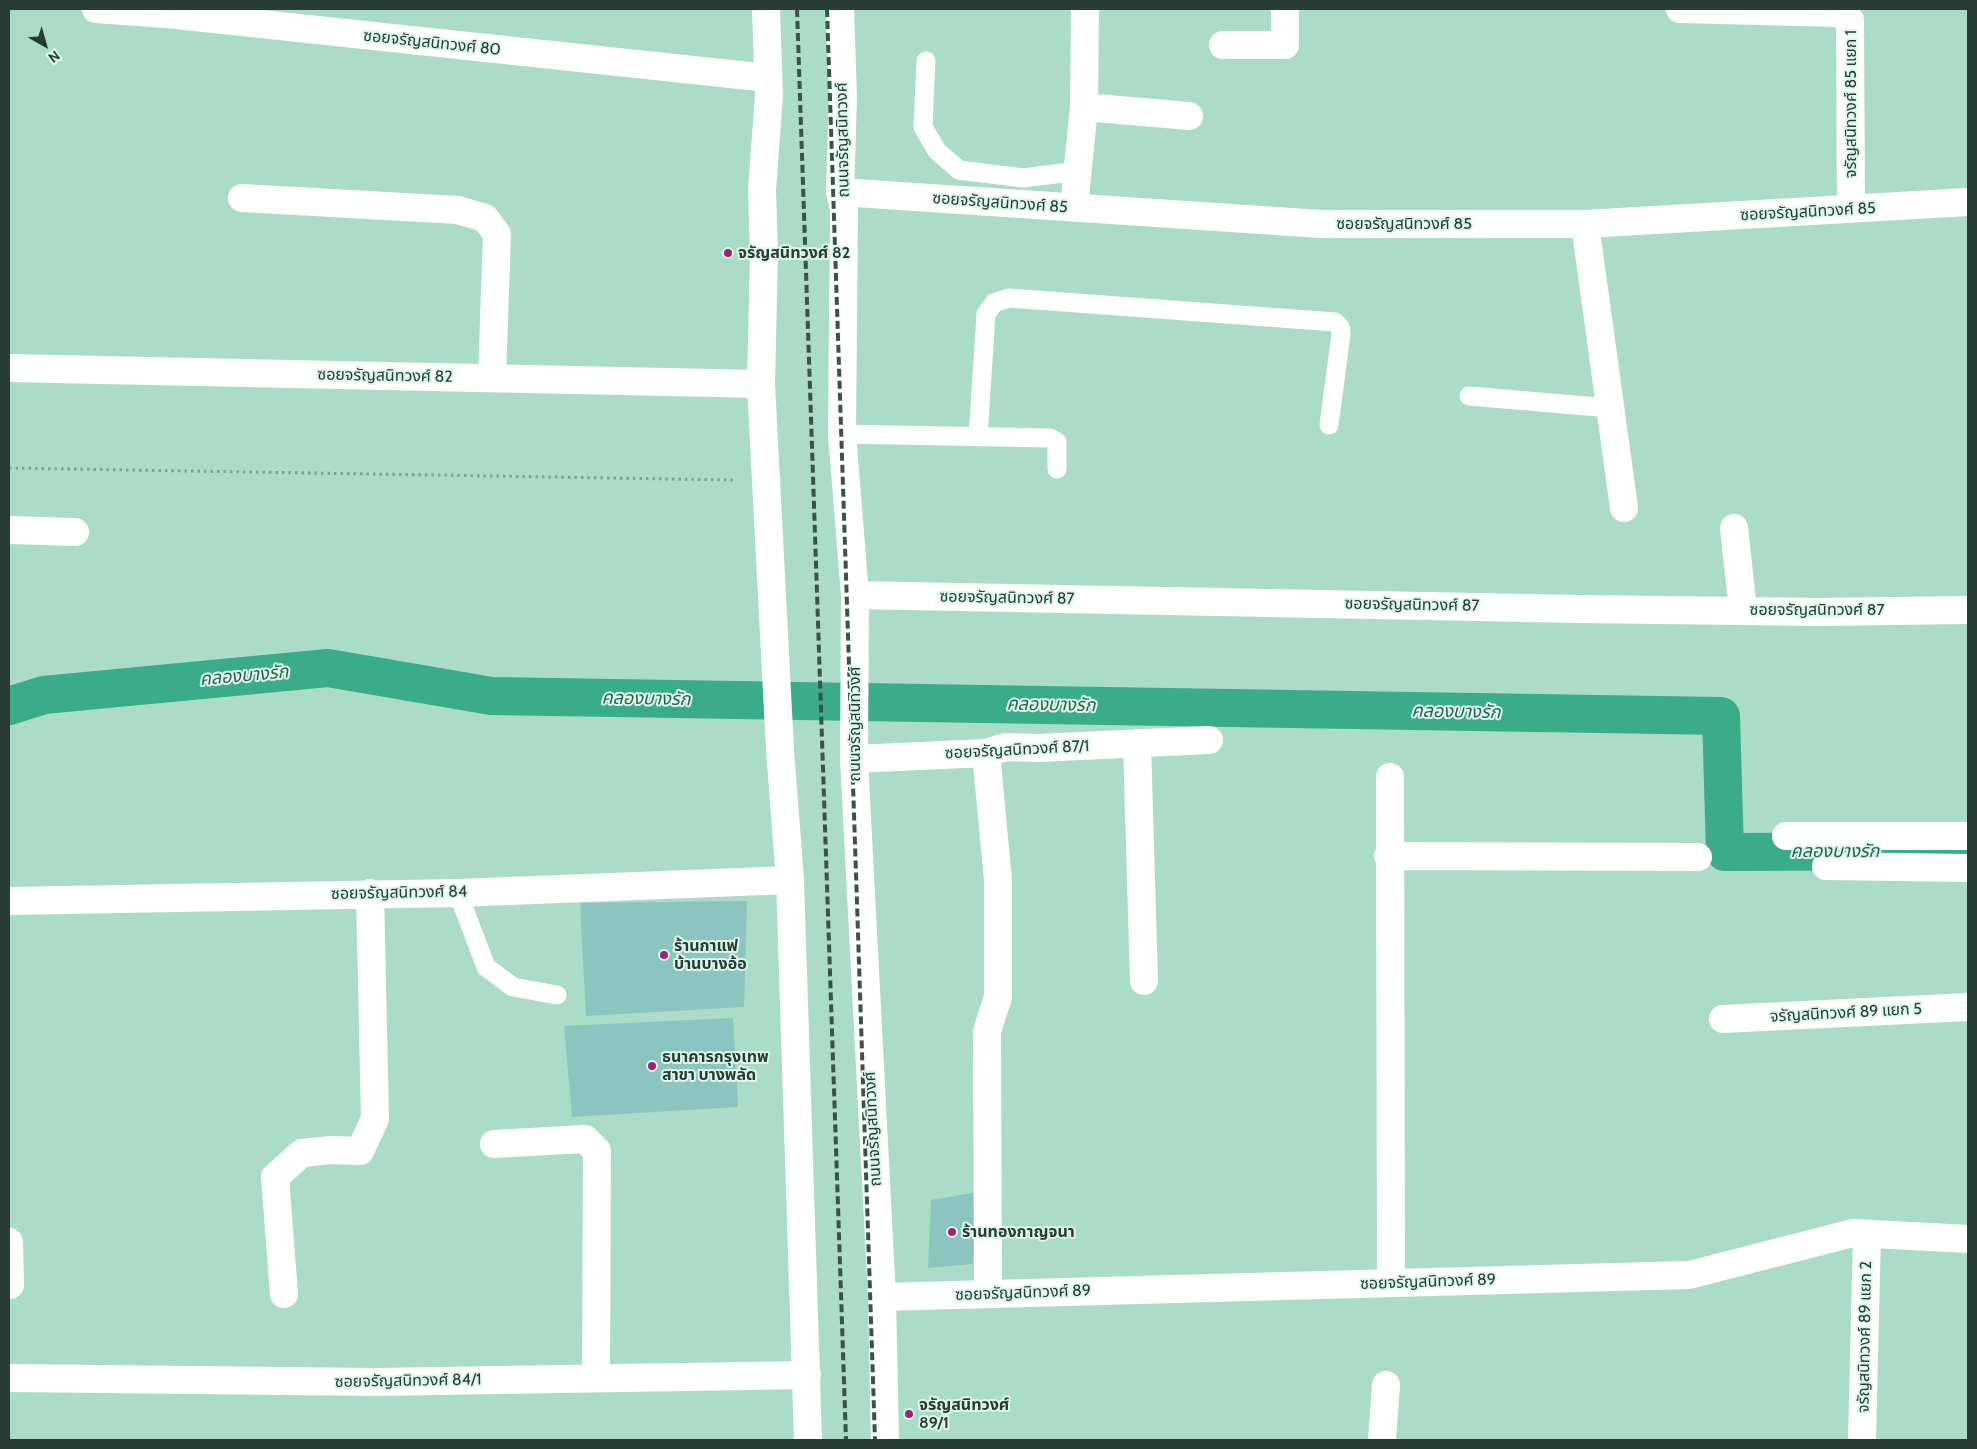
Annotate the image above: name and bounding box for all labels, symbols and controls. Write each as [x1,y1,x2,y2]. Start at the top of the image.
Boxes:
north arrow [20,20,70,70]
street label: ซอยจรัญสนิทวงศ์ 80 [362,26,502,60]
street label: จรัญสนิทวงศ์ 85 แยก 1 [1841,30,1861,178]
text: N [45,47,64,67]
street label: ถนนจรัญสนิทวงศ์ [832,82,854,198]
street label: ซอยจรัญสนิทวงศ์ 85 [932,189,1068,217]
street label: ซอยจรัญสนิทวงศ์ 85 [1740,199,1876,225]
street label: ซอยจรัญสนิทวงศ์ 85 [1336,214,1472,234]
place label: จรัญสนิทวงศ์ 82 [738,243,850,263]
marker: จรัญสนิทวงศ์ 82 [722,247,734,259]
street label: ซอยจรัญสนิทวงศ์ 82 [317,365,453,387]
street label: ซอยจรัญสนิทวงศ์ 87 [939,587,1075,609]
street label: ซอยจรัญสนิทวงศ์ 87 [1344,594,1480,616]
street label: ซอยจรัญสนิทวงศ์ 87 [1749,600,1885,620]
water label: คลองบางรัก [199,661,289,691]
street label: ถนนจรัญสนิทวงศ์ [845,666,865,782]
water label: คลองบางรัก [601,687,691,711]
water label: คลองบางรัก [1006,693,1096,717]
water label: คลองบางรัก [1411,700,1501,724]
street label: ซอยจรัญสนิทวงศ์ 87/1 [944,737,1090,763]
water label: คลองบางรัก [1791,841,1879,863]
street label: ซอยจรัญสนิทวงศ์ 84 [331,882,467,904]
place label: ร้านกาแฟ บ้านบางอ้อ [674,936,747,974]
marker: ร้านกาแฟ บ้านบางอ้อ [658,949,670,961]
street label: จรัญสนิทวงศ์ 89 แยก 5 [1770,999,1922,1027]
place label: ธนาคารกรุงเทพ สาขา บางพลัด [662,1047,769,1085]
marker: ธนาคารกรุงเทพ สาขา บางพลัด [646,1060,658,1072]
street label: ถนนจรัญสนิทวงศ์ [860,1071,886,1187]
place label: ร้านทองกาญจนา [962,1222,1075,1242]
marker: ร้านทองกาญจนา [946,1226,958,1238]
street label: จรัญสนิทวงศ์ 89 แยก 2 [1854,1261,1876,1413]
street label: ซอยจรัญสนิทวงศ์ 89 [1360,1270,1496,1294]
street label: ซอยจรัญสนิทวงศ์ 89 [955,1281,1091,1305]
street label: ซอยจรัญสนิทวงศ์ 84/1 [335,1370,481,1392]
place label: จรัญสนิทวงศ์ 89/1 [919,1395,1009,1433]
marker: จรัญสนิทวงศ์ 89/1 [903,1408,915,1420]

